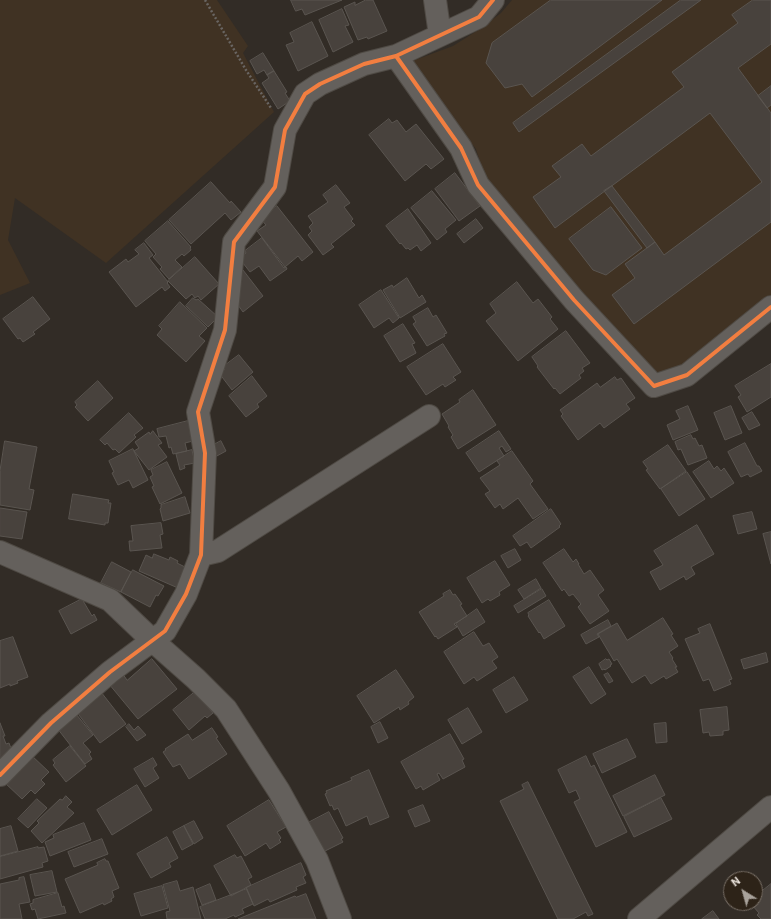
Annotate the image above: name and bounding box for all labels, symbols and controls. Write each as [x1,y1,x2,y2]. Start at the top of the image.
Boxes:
north arrow [723,871,763,911]
text: N [729,874,743,889]

